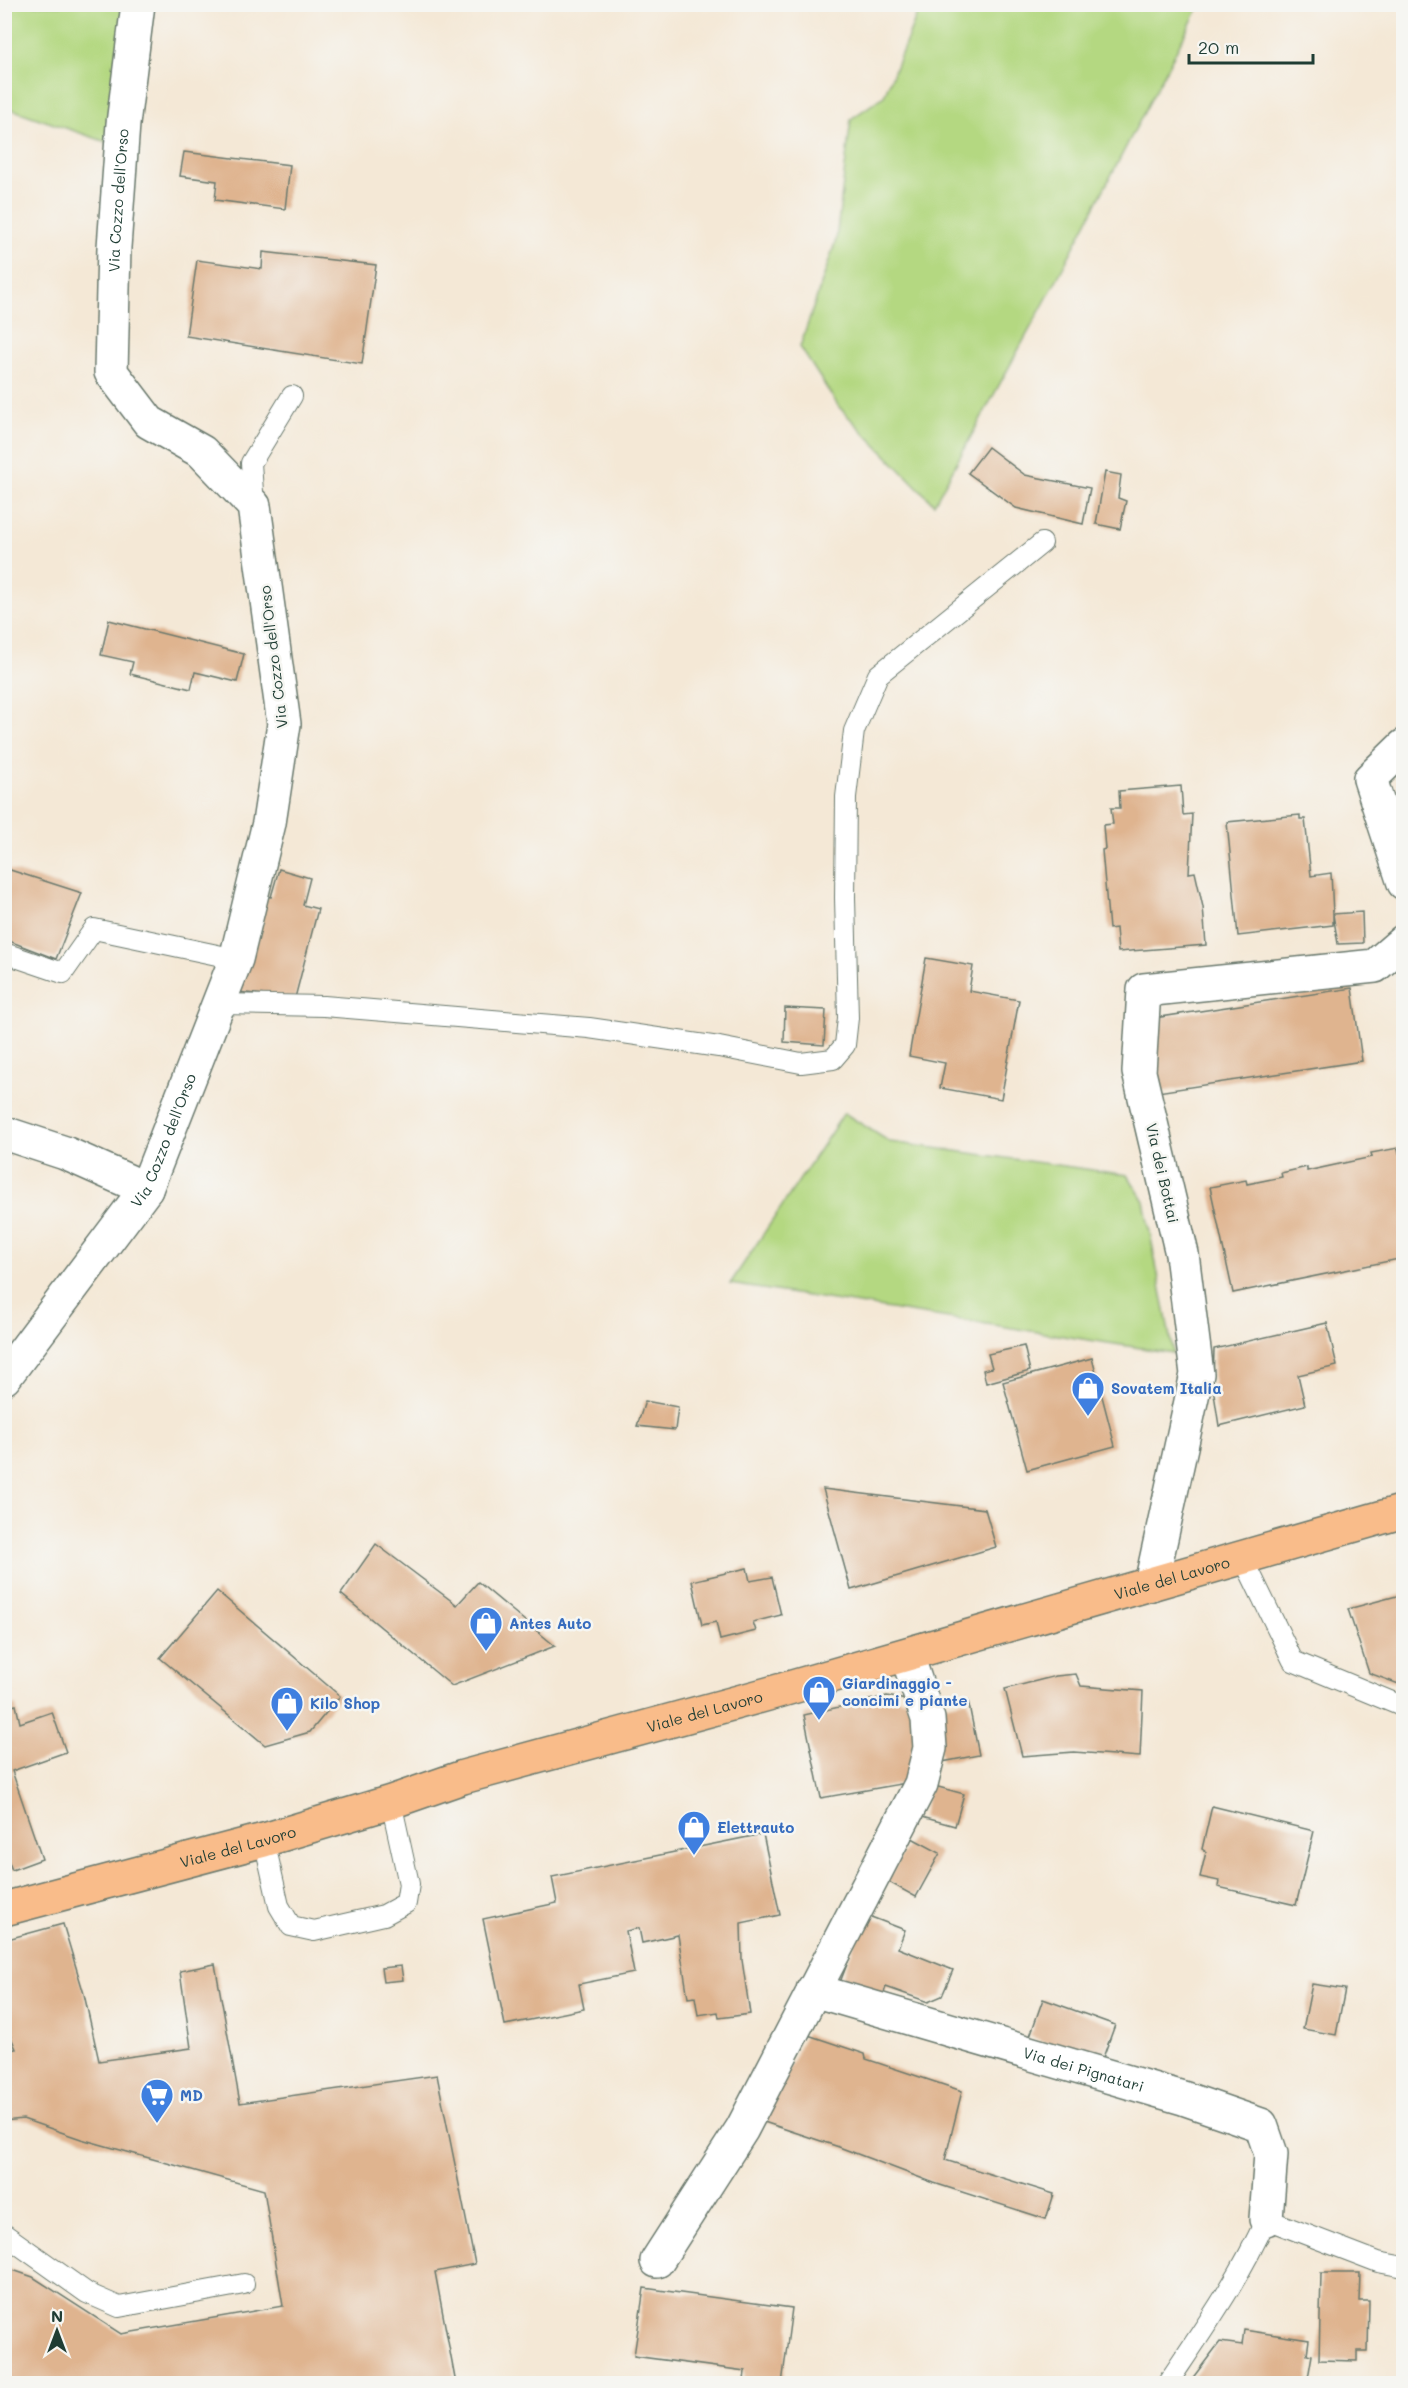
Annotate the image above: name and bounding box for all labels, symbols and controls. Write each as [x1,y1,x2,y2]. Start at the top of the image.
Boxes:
scale bar [1189,27,1314,65]
text: 20 m [1198,35,1239,59]
street label: Via Cozzo dell'Orso [103,128,133,272]
street label: Via Cozzo dell'Orso [254,584,292,729]
street label: Via Cozzo dell'Orso [126,1070,200,1211]
street label: Via dei Bottai [1142,1121,1184,1225]
shop icon: Sovatem Italia [1070,1370,1106,1417]
place label: Sovatem Italia [1111,1378,1222,1398]
street label: Viale del Lavoro [1112,1552,1232,1604]
shop icon: Antes Auto [468,1605,504,1652]
place label: Antes Auto [509,1613,591,1633]
place label: Giardinaggio - concimi e piante [842,1673,967,1710]
shop icon: Giardinaggio - concimi e piante [801,1674,837,1721]
shop icon: Kilo Shop [269,1685,305,1732]
street label: Viale del Lavoro [644,1686,765,1737]
place label: Kilo Shop [310,1693,380,1713]
shop icon: Elettrauto [676,1809,712,1856]
place label: Elettrauto [717,1817,794,1837]
street label: Viale del Lavoro [178,1821,298,1872]
street label: Via dei Pignatari [1021,2042,1146,2096]
supermarket icon: MD [139,2077,175,2124]
place label: MD [180,2085,203,2105]
north arrow [27,2301,87,2361]
text: N [51,2305,63,2326]

